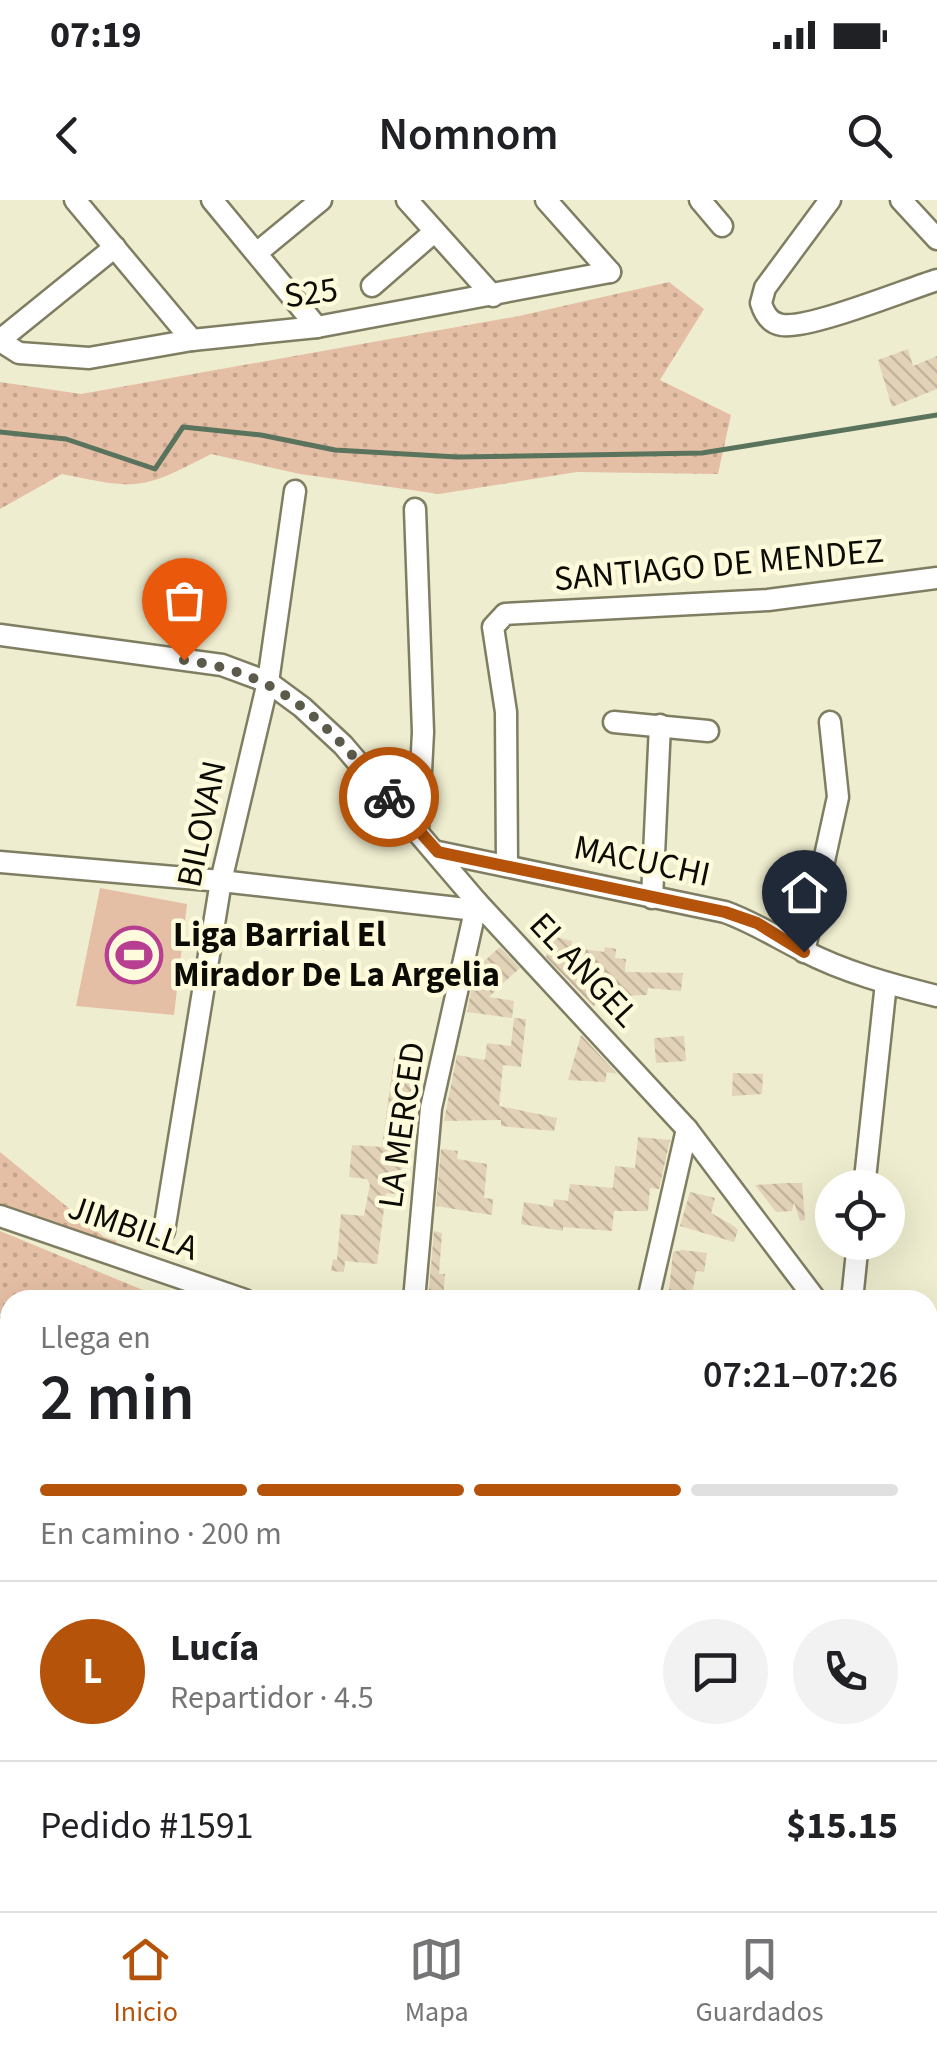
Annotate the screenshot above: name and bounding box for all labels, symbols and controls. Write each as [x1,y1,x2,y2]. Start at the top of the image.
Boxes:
text: 07:19 [50,8,142,62]
text: Nomnom [378,103,559,167]
icon: back [40,108,95,163]
icon: search [842,108,897,163]
street label: S25 [281,265,341,321]
street label: SANTIAGO DE MENDEZ [552,526,886,604]
pin [142,558,227,661]
icon: bag [157,573,212,628]
courier [339,747,439,847]
street label: BILOVAN [164,756,240,892]
icon: bike [362,770,417,825]
street label: MACUCHI [569,822,715,900]
pin [762,850,847,953]
icon: home [777,865,832,920]
street label: EL ANGEL [518,901,650,1039]
place label: Liga Barrial El Mirador De La Argelia [173,910,500,1000]
sports icon: Liga Barrial El Mirador De La Argelia [104,925,164,985]
street label: LA MERCED [366,1039,438,1211]
map controls [815,1170,905,1260]
button: locate [815,1170,905,1260]
street label: JIMBILLA [61,1182,205,1274]
text: Llega en [40,1315,151,1361]
text: 07:21–07:26 [703,1348,898,1402]
text: 2 min [40,1352,195,1445]
text: En camino · 200 m [40,1511,282,1557]
button: chat [663,1619,768,1724]
button: phone [793,1619,898,1724]
text: Lucía [170,1621,259,1675]
text: L [83,1644,102,1698]
text: Repartidor · 4.5 [170,1675,374,1721]
text: Pedido #1591 [40,1799,254,1853]
text: $15.15 [786,1799,898,1853]
tab: Inicio [113,1932,178,2032]
tab: Mapa [405,1932,469,2032]
tab: Guardados [695,1932,824,2032]

